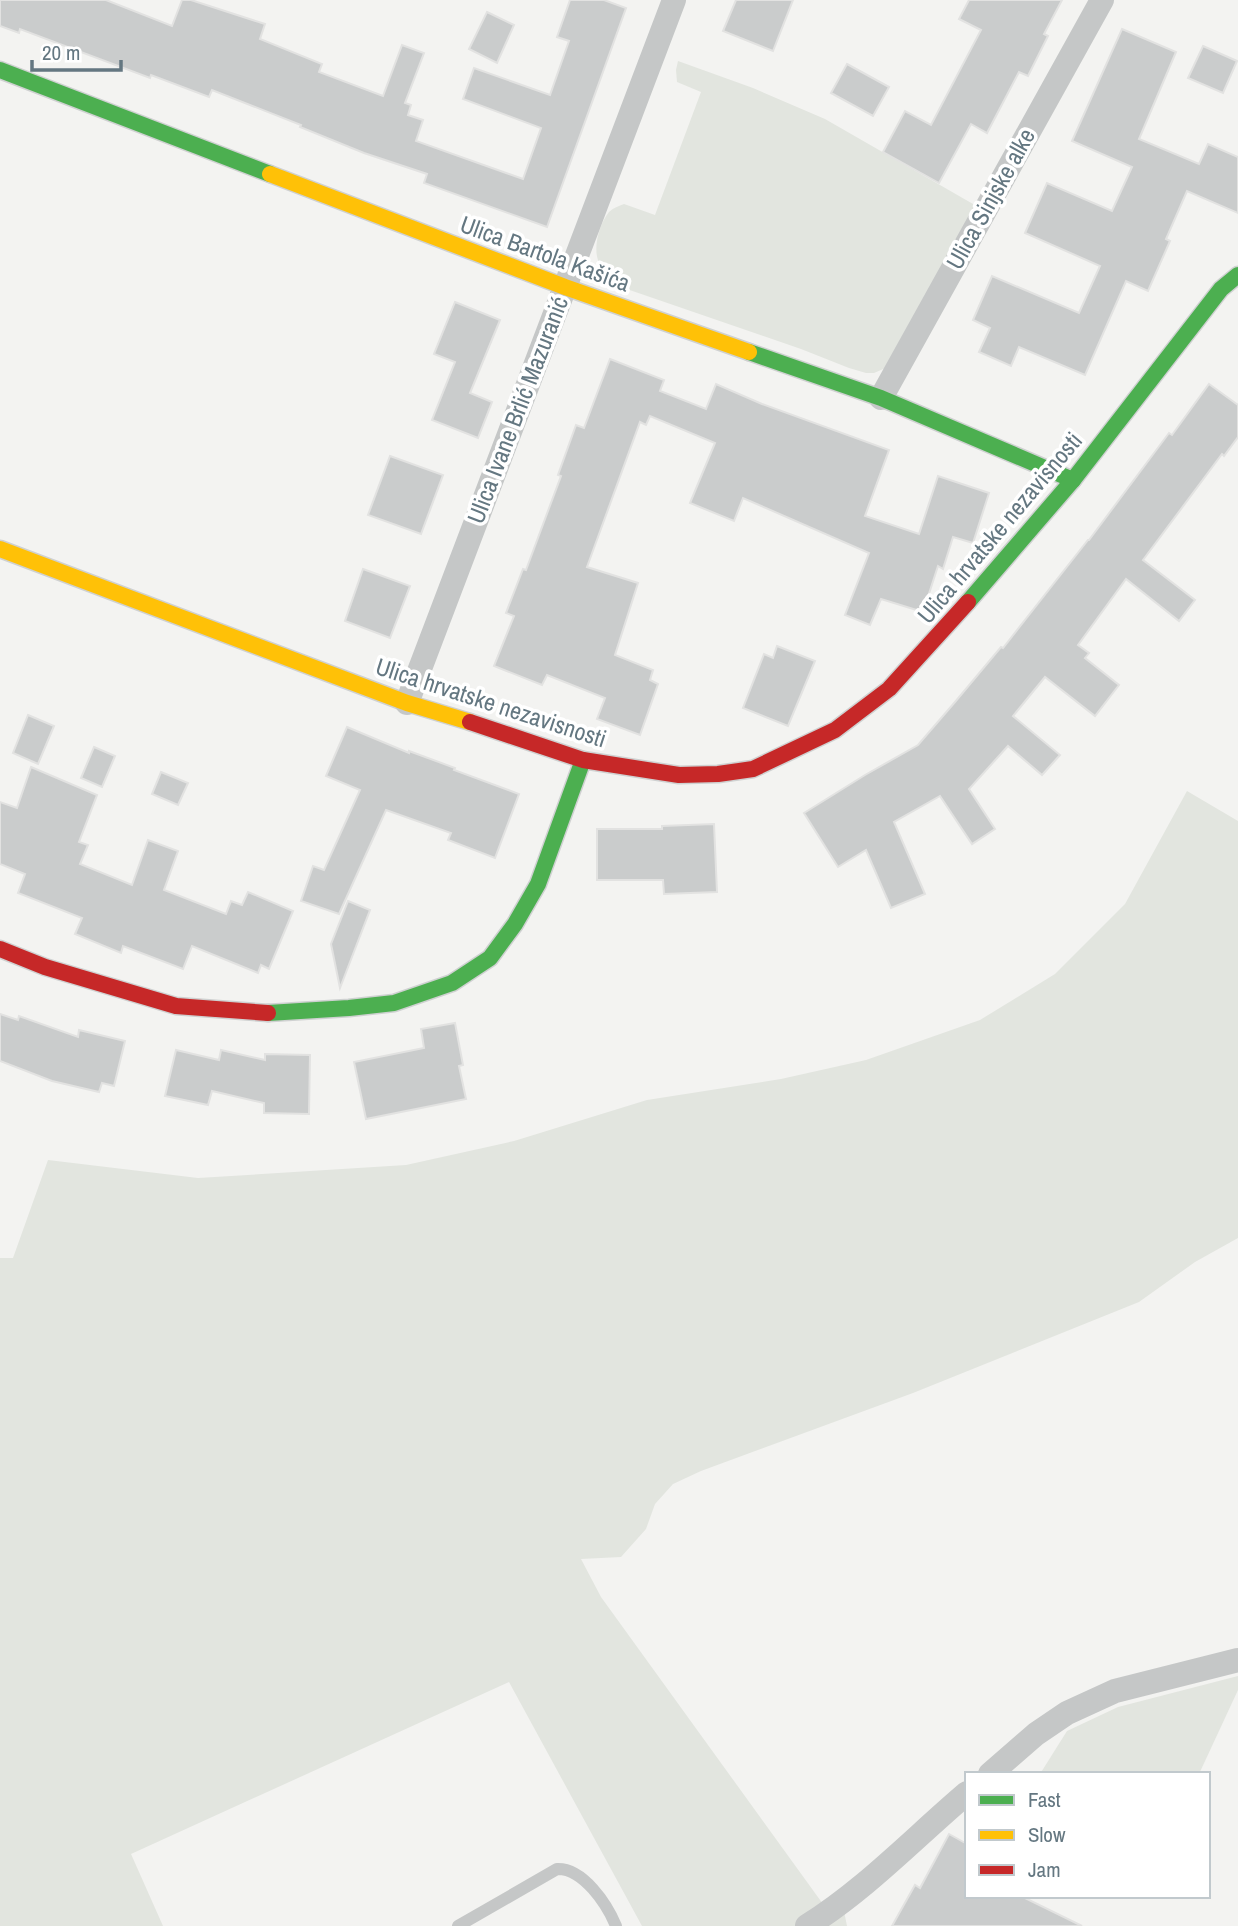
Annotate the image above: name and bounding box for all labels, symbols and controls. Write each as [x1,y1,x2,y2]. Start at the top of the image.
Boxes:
scale bar [32,28,121,72]
text: 20 m [42,38,80,67]
street label: Ulica Sinjske alke [938,122,1042,275]
street label: Ulica Bartola Kašića [456,208,635,299]
street label: Ulica Ivane Brlić Mazuranić [459,291,575,528]
street label: Ulica hrvatske nezavisnosti [910,425,1089,630]
street label: Ulica hrvatske nezavisnosti [372,650,611,754]
legend [965,1772,1210,1898]
text: Fast [1028,1785,1061,1814]
text: Slow [1028,1820,1066,1849]
text: Jam [1028,1855,1061,1884]

